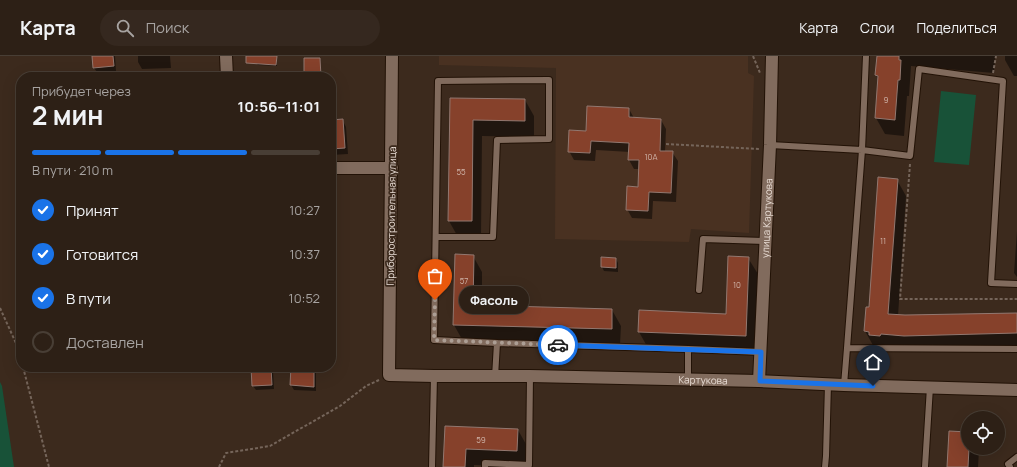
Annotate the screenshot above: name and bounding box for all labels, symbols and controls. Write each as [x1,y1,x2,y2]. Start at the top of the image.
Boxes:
search box [100,10,380,46]
text: Карта [20,15,76,41]
icon: search [114,17,136,39]
text: Поиск [146,17,189,38]
text: Карта [799,18,838,37]
text: Слои [860,18,894,37]
text: Поделиться [916,18,997,37]
text: Прибудет через [32,82,131,100]
house number: 9 [884,94,889,105]
text: 10:56–11:01 [238,96,320,117]
text: 2 мин [32,97,104,133]
street label: Приборостроительная улица [383,146,399,286]
house number: 10А [644,151,658,162]
text: В пути · 210 m [32,161,113,179]
house number: 55 [456,166,466,177]
street label: улица Картукова [758,178,775,258]
icon: check [32,199,54,221]
text: Принят [66,200,119,221]
text: 10:27 [289,201,320,219]
house number: 11 [880,235,886,246]
icon: check [32,243,54,265]
text: Готовится [66,244,138,265]
text: 10:37 [289,245,320,263]
pin [418,259,452,300]
icon: bag [424,265,446,287]
house number: 57 [460,275,468,286]
house number: 10 [733,279,741,290]
callout: Фасоль [459,286,529,314]
icon: check [32,287,54,309]
text: В пути [66,288,111,309]
text: 10:52 [289,289,320,307]
text: Фасоль [470,291,518,309]
courier [538,325,578,365]
text: Доставлен [66,332,144,353]
icon: car [547,334,569,356]
pin [856,345,890,386]
icon: home [862,351,884,373]
street label: Картукова [678,372,728,387]
map controls [961,411,1005,455]
button: locate [961,411,1005,455]
house number: 59 [476,434,486,445]

